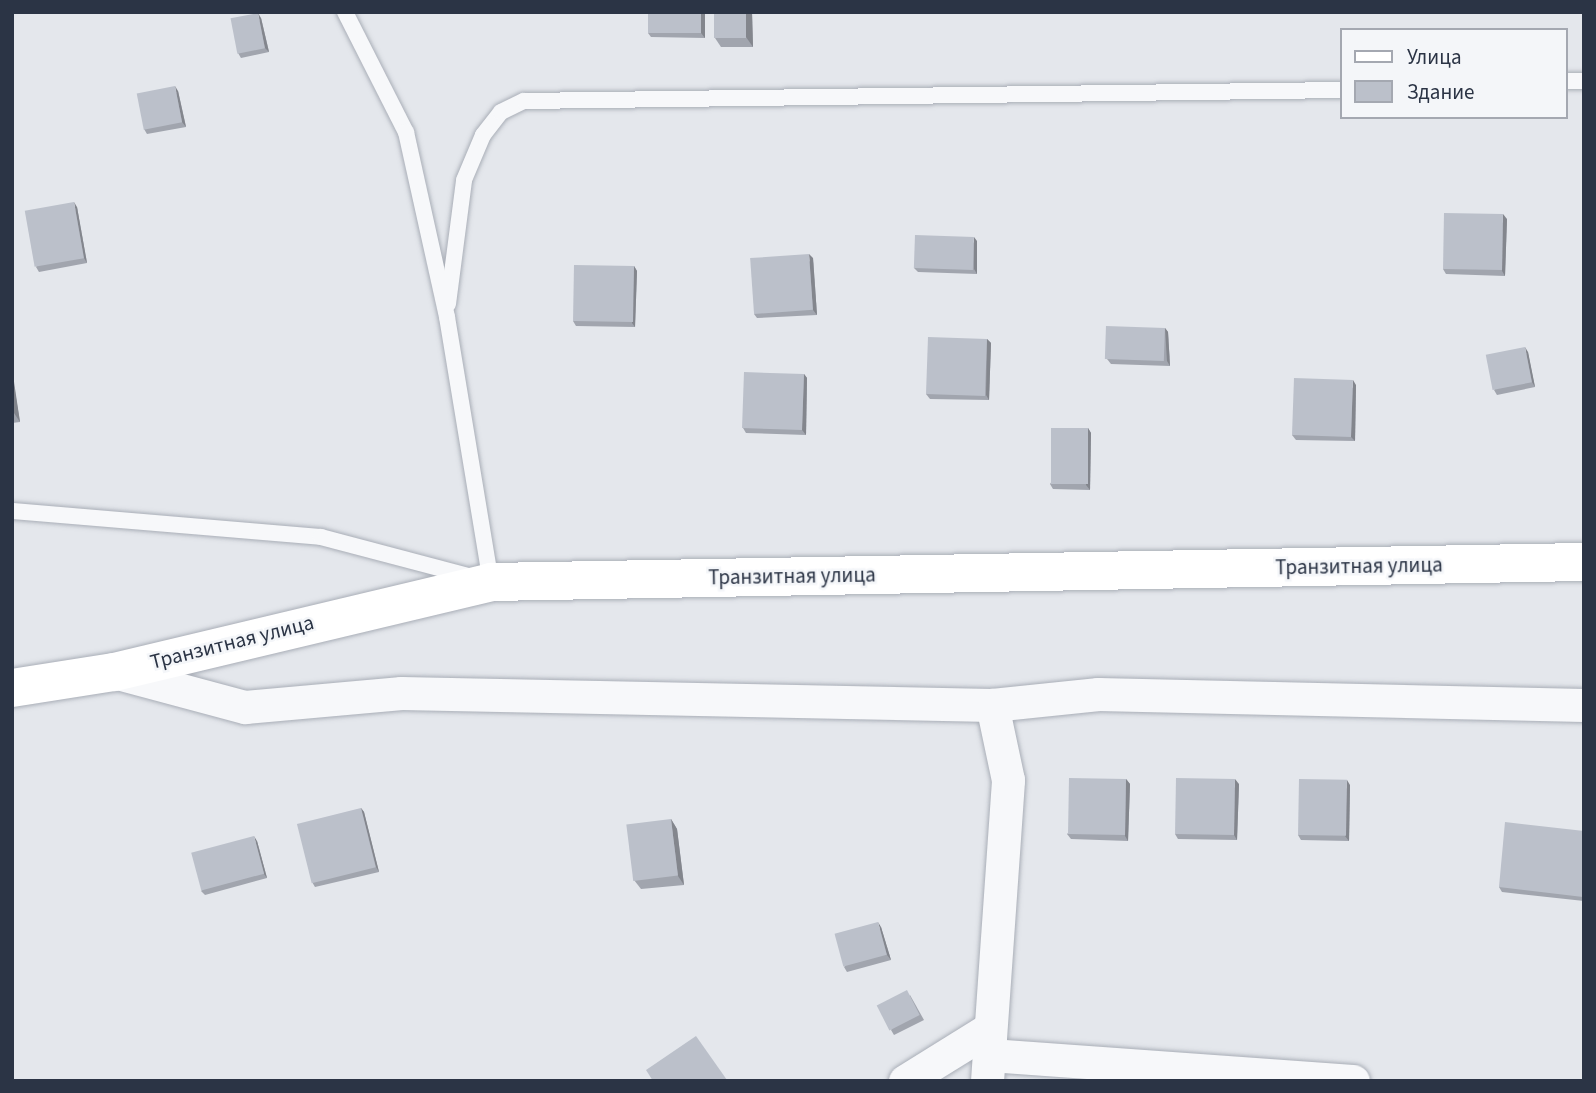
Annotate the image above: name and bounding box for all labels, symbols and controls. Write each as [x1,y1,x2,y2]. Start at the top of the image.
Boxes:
legend [1340,28,1568,119]
text: Улица [1407,42,1462,72]
text: Здание [1407,77,1475,107]
street label: Транзитная улица [1275,552,1443,580]
street label: Транзитная улица [708,562,876,590]
street label: Транзитная улица [148,610,316,674]

